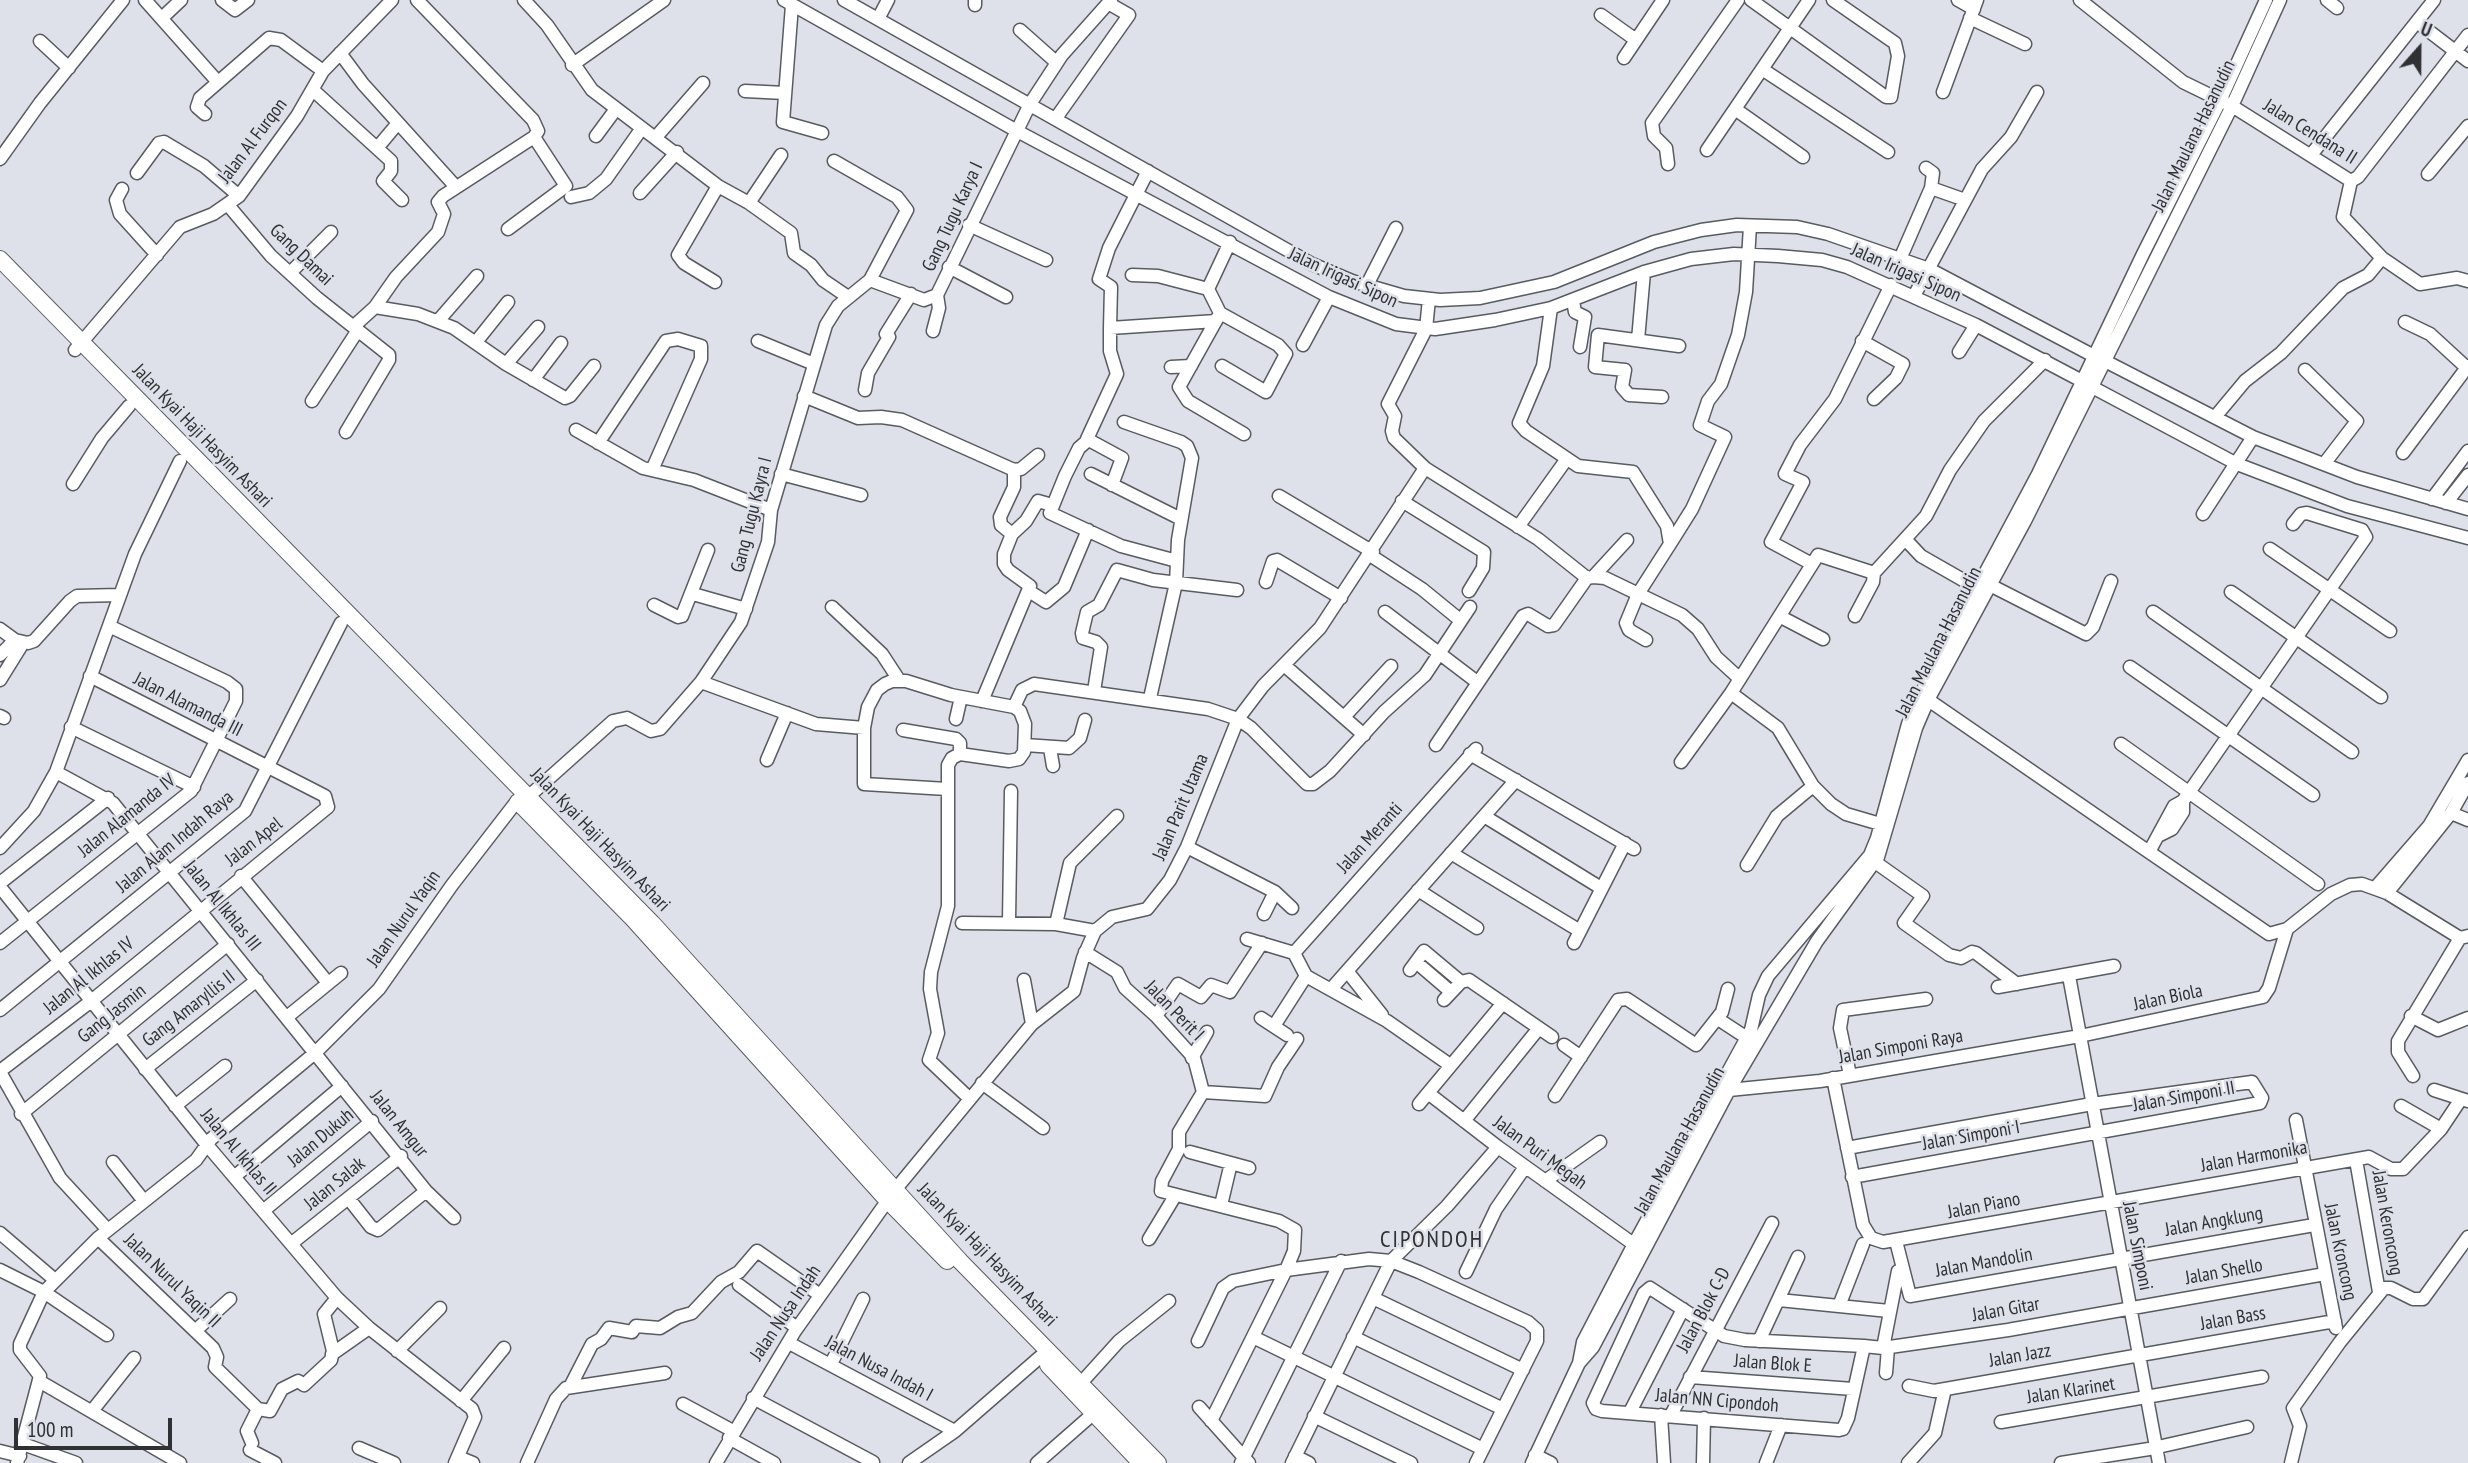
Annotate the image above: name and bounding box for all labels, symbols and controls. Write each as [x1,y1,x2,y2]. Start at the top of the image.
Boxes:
north arrow [2384,14,2454,84]
text: U [2418,16,2435,42]
street label: Jalan Maulana Hasanudin [2147,57,2241,215]
street label: Jalan Al Furqon [214,94,292,188]
street label: Jalan Cendana II [2259,94,2361,170]
street label: Gang Tugu Karya I [918,159,988,275]
street label: Gang Damai [265,219,337,291]
street label: Jalan Irigasi Sipon [1848,239,1964,307]
street label: Jalan Irigasi Sipon [1285,243,1401,313]
street label: Jalan Kyai Haji Hasyim Ashari [128,360,276,512]
street label: Gang Tugu Kayra I [727,455,777,575]
street label: Jalan Maulana Hasanudin [1891,563,1987,721]
street label: Jalan Alamanda III [130,668,246,742]
street label: Jalan Parit Utama [1148,750,1214,864]
street label: Jalan Kyai Haji Hasyim Ashari [526,764,674,916]
street label: Jalan Alamanda IV [74,770,180,862]
street label: Jalan Alam Indah Raya [112,786,238,898]
street label: Jalan Meranti [1332,798,1408,878]
street label: Jalan Apel [221,813,287,871]
street label: Jalan Al Ikhlas III [179,856,265,956]
street label: Jalan Nurul Yaqin [362,866,446,972]
street label: Jalan Al Ikhlas IV [39,933,139,1019]
street label: Gang Amaryllis II [138,966,240,1052]
street label: Jalan Perit I [1140,976,1208,1046]
street label: Gang Jasmin [73,980,151,1048]
street label: Jalan Biola [2131,980,2205,1016]
street label: Jalan Simponi Raya [1837,1025,1965,1069]
street label: Jalan Maulana Hasanudin [1630,1063,1730,1219]
street label: Jalan Simponi II [2131,1077,2237,1117]
street label: Jalan Amgur [365,1086,433,1162]
street label: Jalan Al Ikhlas II [195,1104,281,1200]
street label: Jalan Dukuh [284,1104,358,1172]
street label: Jalan Puri Megah [1489,1111,1591,1195]
street label: Jalan Simponi I [1920,1116,2022,1156]
street label: Jalan Harmonika [2199,1136,2309,1178]
street label: Jalan Salak [300,1153,370,1215]
street label: Jalan Keroncong [2367,1169,2407,1277]
street label: Jalan Kyai Haji Hasyim Ashari [913,1179,1061,1331]
street label: Jalan Piano [1946,1188,2022,1224]
street label: Jalan Simponi [2117,1200,2157,1292]
street label: Jalan Kroncong [2319,1201,2361,1303]
street label: Jalan Angklung [2163,1202,2265,1242]
district label: CIPONDOH [1381,1226,1483,1254]
street label: Jalan Nurul Yaqin II [119,1229,225,1333]
street label: Jalan Mandolin [1934,1243,2034,1283]
street label: Jalan Shello [2184,1254,2264,1290]
street label: Jalan Nusa Indah [746,1261,826,1365]
street label: Jalan Blok C-D [1672,1264,1736,1356]
street label: Jalan Gitar [1970,1293,2042,1327]
street label: Jalan Bass [2199,1302,2267,1336]
street label: Jalan Nusa Indah I [821,1331,937,1407]
street label: Jalan Jazz [1987,1339,2053,1373]
street label: Jalan Blok E [1733,1350,1813,1378]
street label: Jalan Klarinet [2025,1373,2117,1409]
street label: Jalan NN Cipondoh [1655,1384,1779,1418]
scale bar [18,1404,175,1448]
text: 100 m [27,1416,73,1443]

